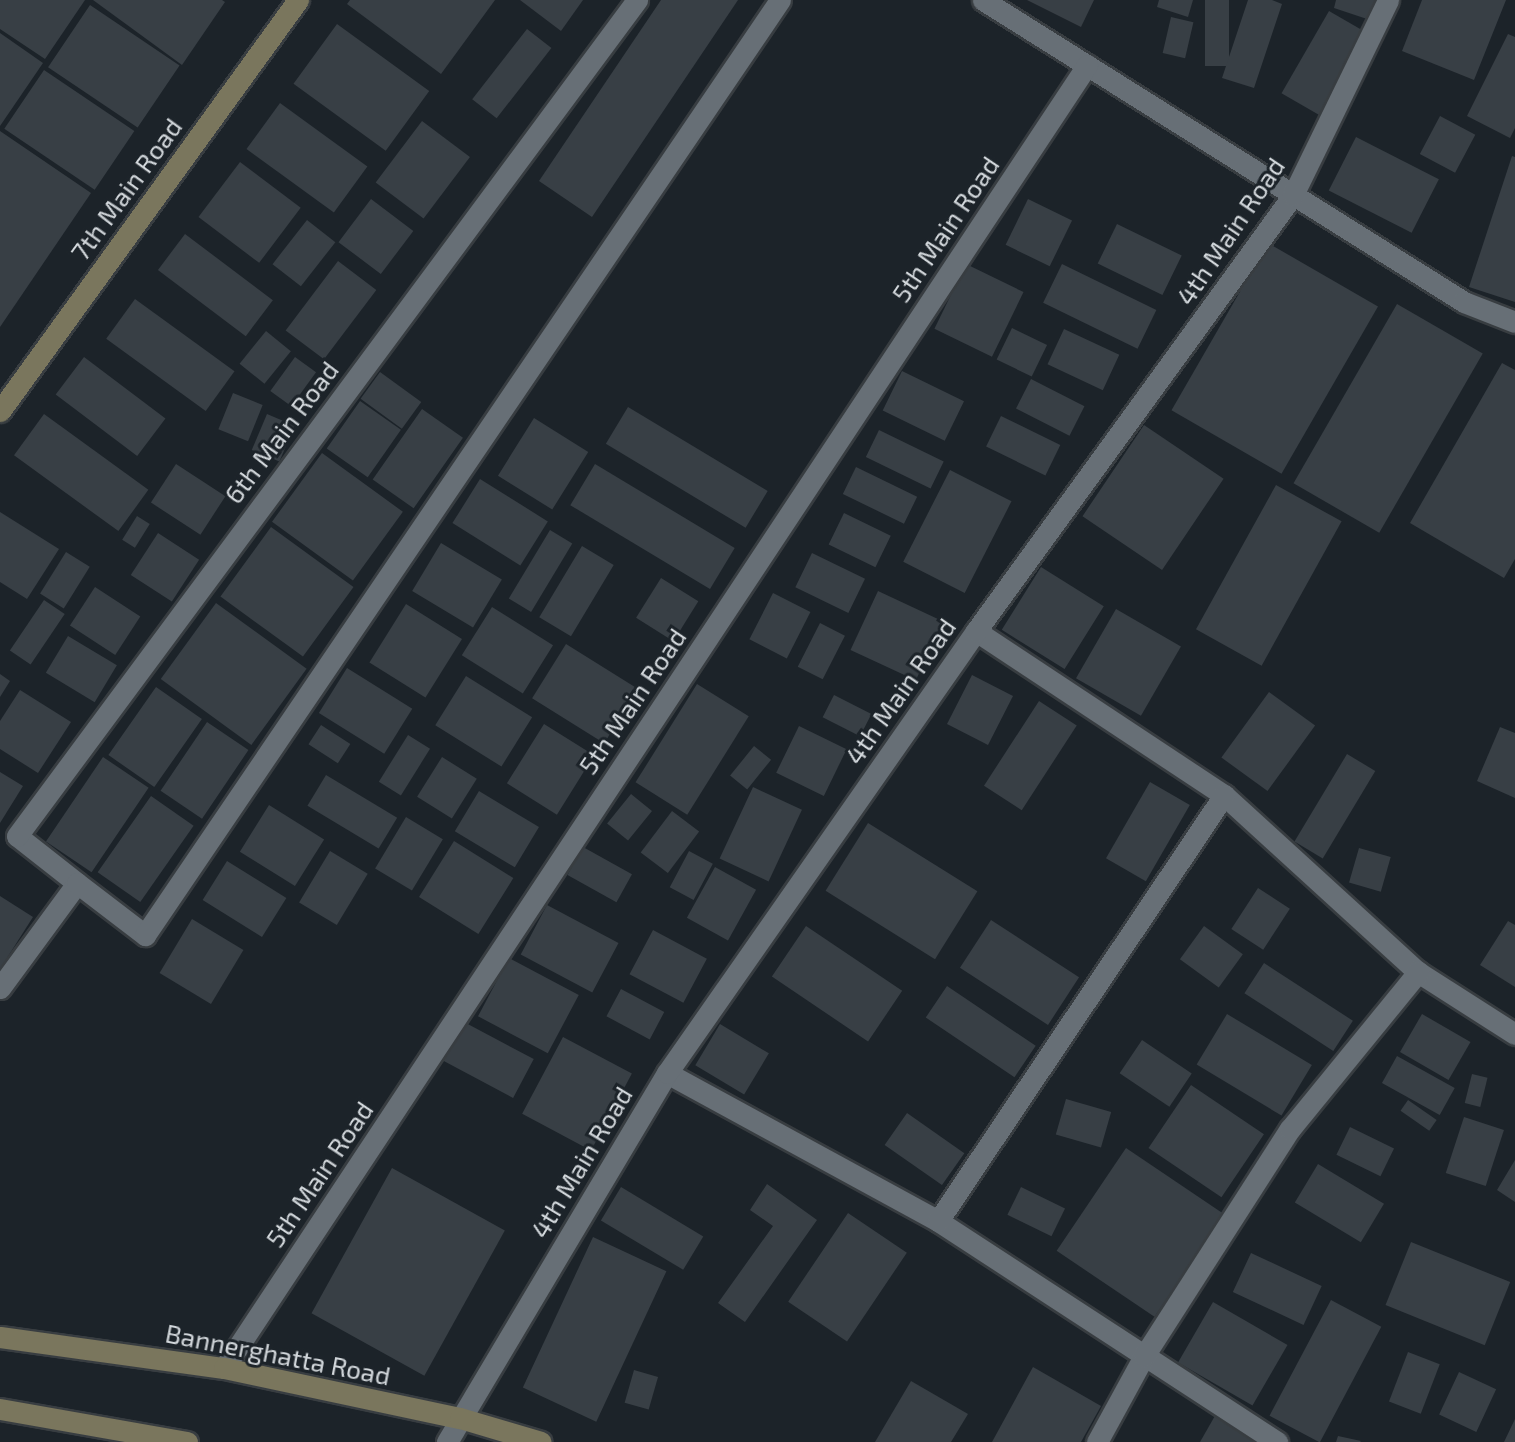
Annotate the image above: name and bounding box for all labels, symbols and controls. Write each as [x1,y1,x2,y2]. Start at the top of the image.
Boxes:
street label: 7th Main Road [64,112,188,266]
street label: 5th Main Road [885,150,1005,308]
street label: 4th Main Road [1169,151,1291,311]
street label: 6th Main Road [217,355,345,509]
street label: 4th Main Road [838,612,962,770]
street label: 5th Main Road [572,622,692,780]
street label: 4th Main Road [524,1081,638,1243]
street label: 5th Main Road [259,1095,379,1253]
street label: Bannerghatta Road [163,1317,393,1391]

